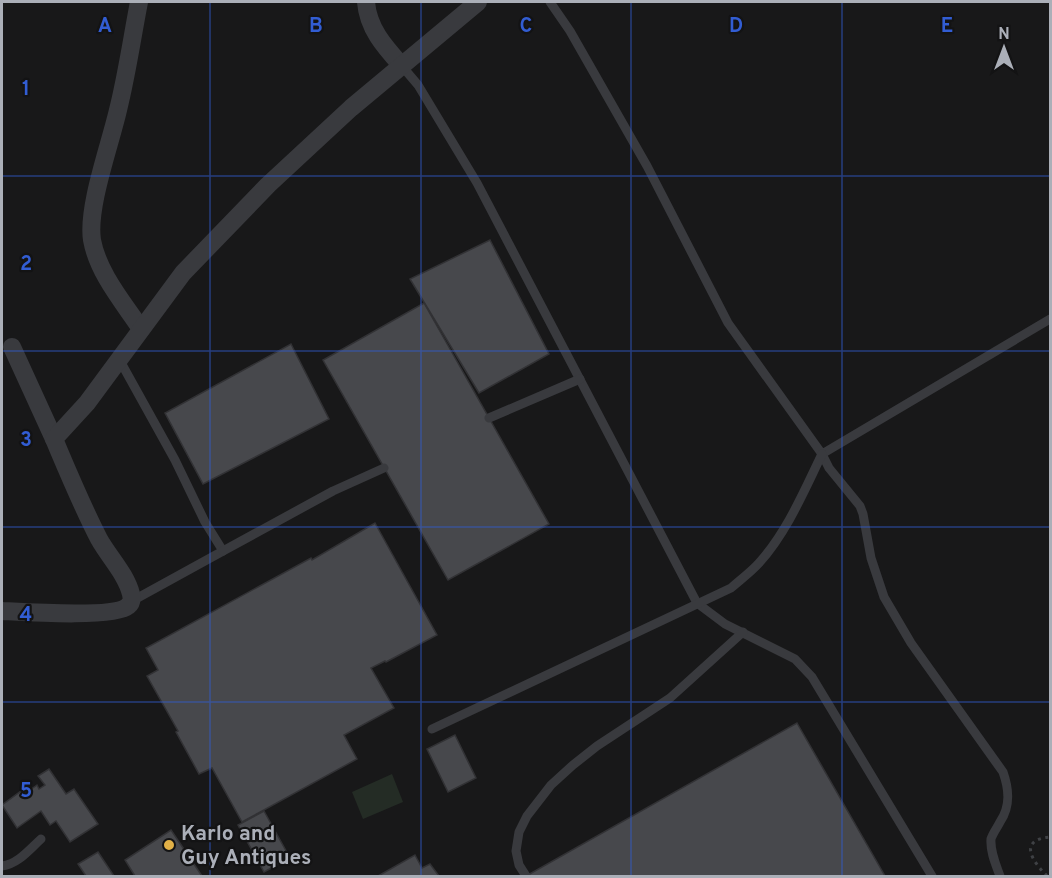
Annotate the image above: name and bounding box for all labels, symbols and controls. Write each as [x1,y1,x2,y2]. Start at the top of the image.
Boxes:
text: A [98,14,112,40]
text: B [309,14,323,40]
text: C [520,14,532,40]
text: D [729,14,743,40]
text: E [941,14,953,40]
north arrow [974,18,1034,78]
text: N [998,25,1010,45]
text: 1 [22,77,30,103]
text: 2 [20,252,32,278]
text: 3 [20,428,32,454]
text: 4 [20,603,32,629]
text: 5 [20,779,32,805]
place label: Karlo and Guy Antiques [181,821,311,872]
marker: Karlo and Guy Antiques [162,838,176,852]

